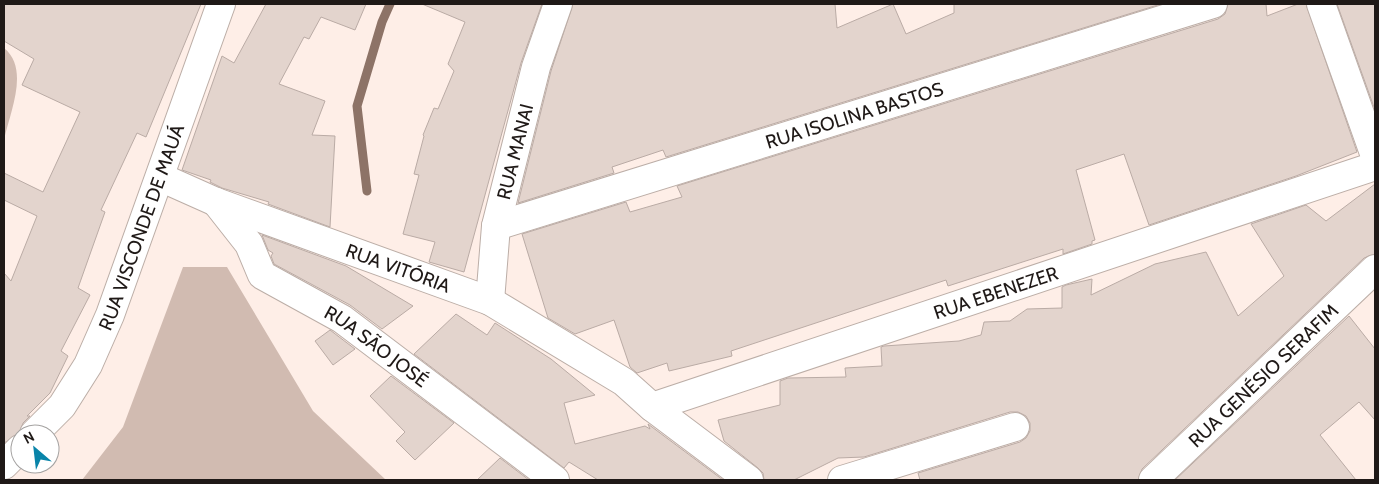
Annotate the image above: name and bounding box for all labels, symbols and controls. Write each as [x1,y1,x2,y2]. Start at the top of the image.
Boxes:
street label: RUA ISOLINA BASTOS [763,77,946,154]
street label: RUA MANAI [492,101,538,202]
street label: RUA VISCONDE DE MAUÁ [94,121,189,334]
street label: RUA VITÓRIA [342,239,454,298]
street label: RUA EBENEZER [931,261,1061,324]
street label: RUA GENÉSIO SERAFIM [1184,299,1343,452]
street label: RUA SÃO JOSÉ [320,301,433,392]
north arrow [10,424,60,474]
text: N [20,427,37,448]

